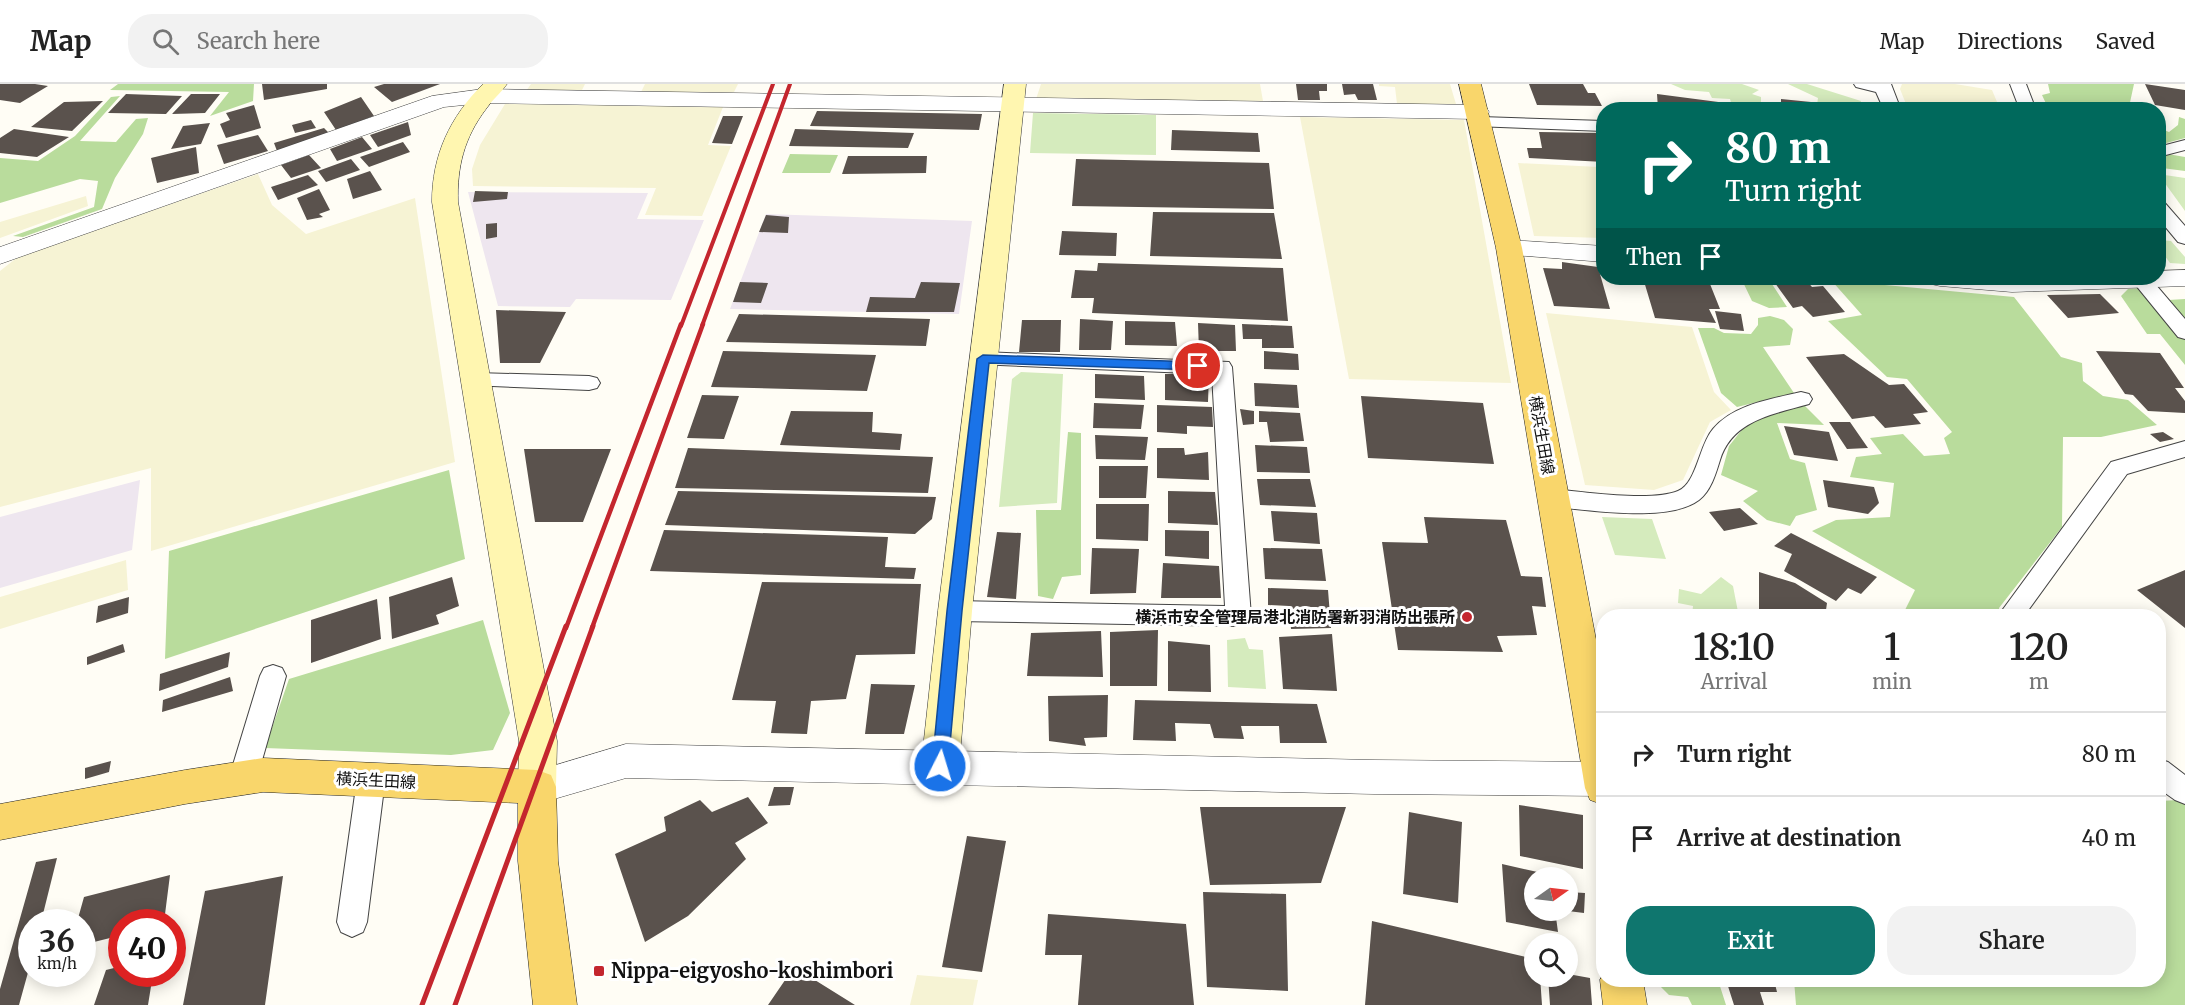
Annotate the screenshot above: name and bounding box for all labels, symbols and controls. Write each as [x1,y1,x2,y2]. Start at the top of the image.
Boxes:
search box [128,14,548,68]
text: Map [30,23,92,59]
icon: search [149,25,182,58]
text: Search here [197,27,320,55]
text: Map [1880,28,1924,55]
text: Directions [1957,28,2062,55]
text: Saved [2095,28,2155,55]
text: 80 m [1725,122,1831,174]
icon: right [1626,126,1704,204]
text: Turn right [1725,174,1862,208]
icon: arrive [1694,240,1727,273]
text: Then [1626,243,1682,271]
pin [1172,340,1223,391]
icon: arrive [1181,349,1214,382]
street label: 横浜生田線 [1525,394,1559,476]
place label: 横浜市安全管理局港北消防署新羽消防出張所 [1135,607,1455,627]
marker: 横浜市安全管理局港北消防署新羽消防出張所 [1460,610,1474,624]
text: 18:10 [1693,625,1775,670]
text: 1 [1884,625,1900,670]
text: 120 [2009,625,2069,670]
text: Arrival [1701,669,1767,694]
text: min [1872,669,1912,694]
text: m [2029,669,2049,694]
position arrow [908,734,972,798]
icon: right [1626,738,1659,771]
text: Turn right [1677,740,1791,768]
text: 80 m [2082,740,2136,768]
street label: 横浜生田線 [336,768,416,792]
icon: arrive [1626,822,1659,855]
text: Arrive at destination [1677,824,1901,852]
text: 40 m [2081,824,2136,852]
north arrow [1524,867,1578,921]
map controls [1524,867,1578,987]
button: Exit [1626,906,1875,975]
button: Share [1887,906,2136,975]
speed limit sign: 40 [108,909,186,987]
text: 36 [39,922,75,960]
button: search [1524,933,1578,987]
text: km/h [37,954,77,973]
place label: Nippa-eigyosho-koshimbori [611,958,893,983]
marker: Nippa-eigyosho-koshimbori [592,964,606,978]

